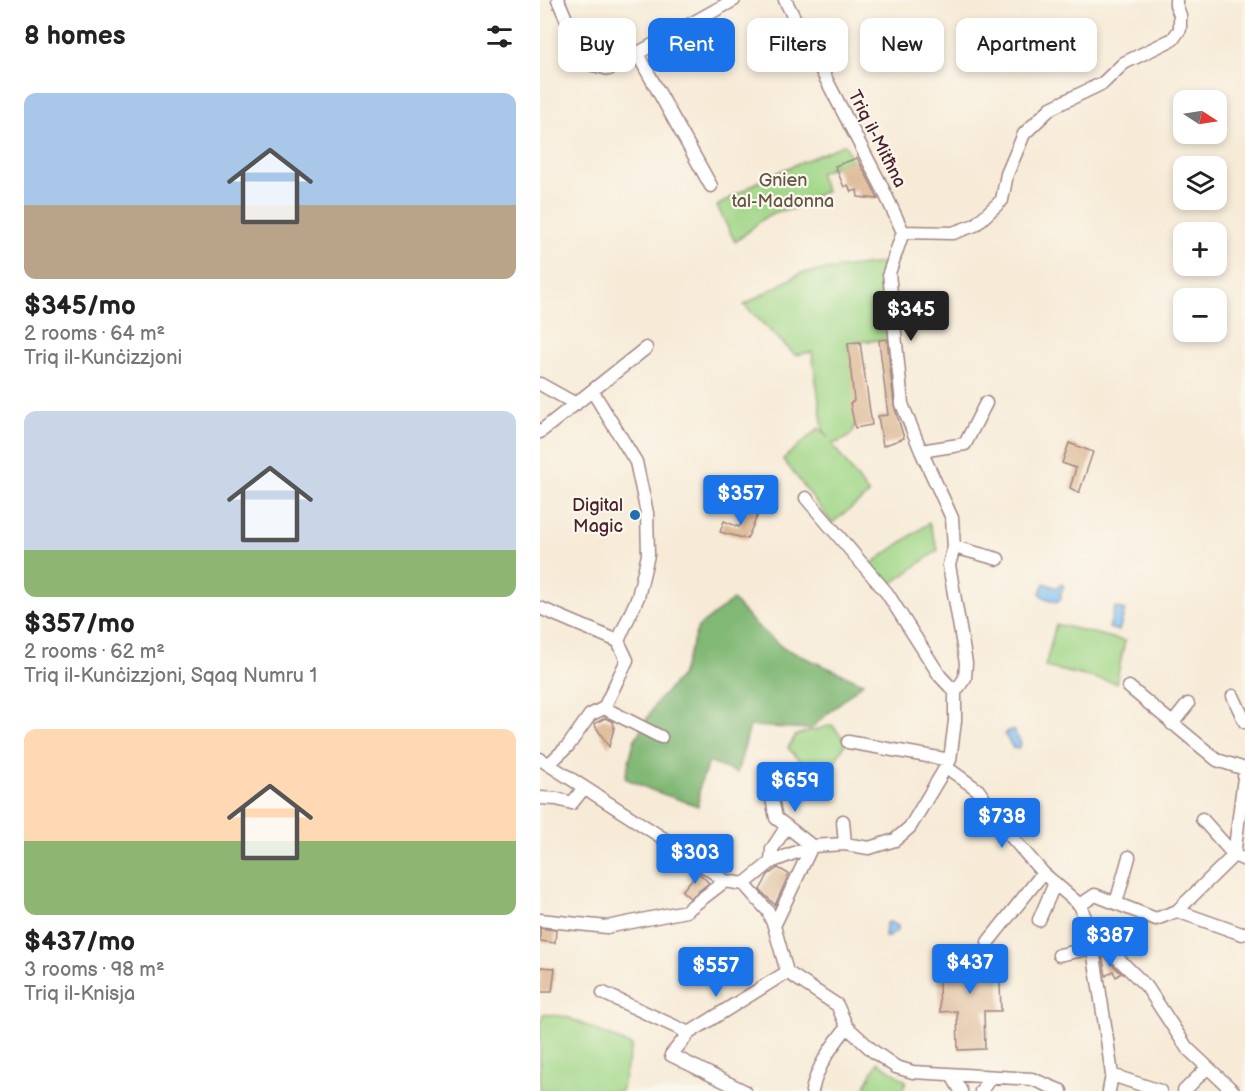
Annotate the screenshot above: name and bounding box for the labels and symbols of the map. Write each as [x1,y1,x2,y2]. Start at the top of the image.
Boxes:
street label: Triq il-Mitħna [843,87,911,191]
north arrow [1173,90,1227,144]
park label: Gnien tal-Madonna [732,170,834,212]
pin: $345 [875,291,947,342]
pin: $357 [705,475,777,526]
place label: Digital Magic [572,495,623,537]
marker: Digital Magic [628,508,642,522]
pin: $659 [759,762,831,813]
pin: $738 [966,798,1038,849]
pin: $303 [659,834,731,885]
pin: $387 [1074,917,1146,968]
pin: $437 [934,944,1006,995]
pin: $557 [680,947,752,998]

